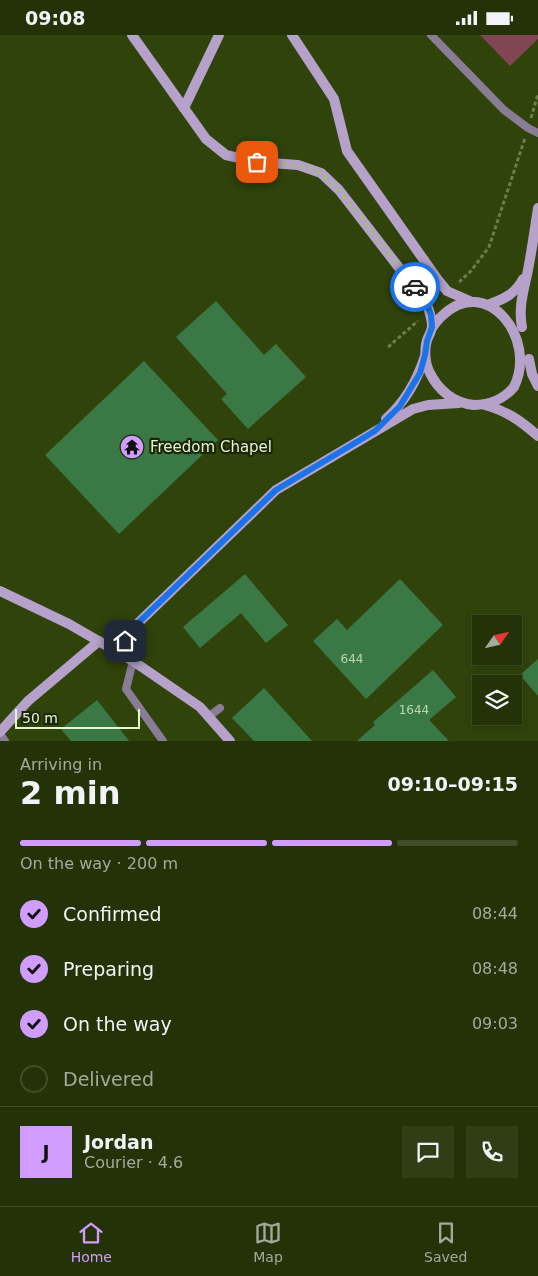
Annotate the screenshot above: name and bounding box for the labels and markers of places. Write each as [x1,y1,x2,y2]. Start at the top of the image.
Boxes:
pin [236,141,278,183]
temple icon: Freedom Chapel [119,434,145,460]
place label: Freedom Chapel [150,438,272,456]
pin [104,620,146,662]

